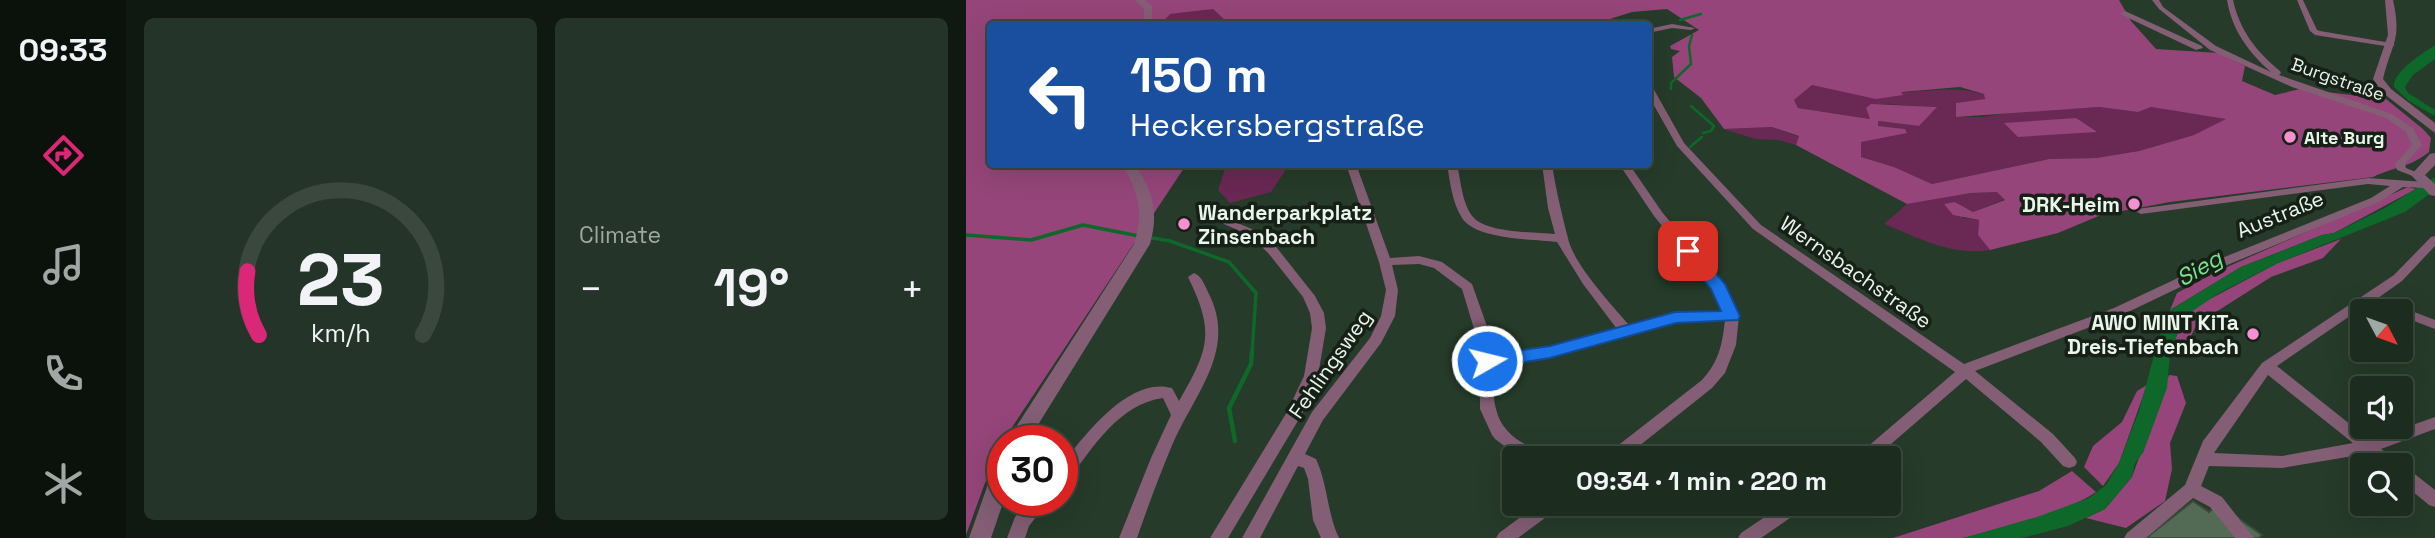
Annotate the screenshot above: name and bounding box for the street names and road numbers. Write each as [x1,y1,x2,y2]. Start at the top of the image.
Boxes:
street label: Burgstraße [2288,52,2388,106]
street label: Austraße [2232,184,2328,244]
street label: Wernsbachstraße [1775,210,1937,334]
street label: Fehlingsweg [1283,304,1377,424]

